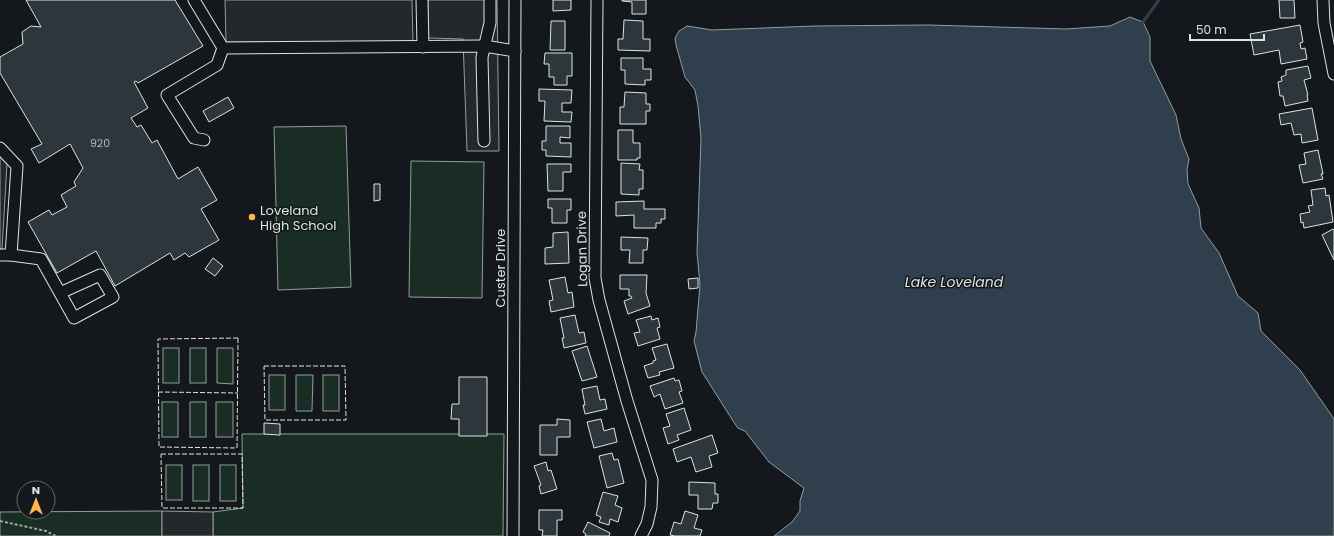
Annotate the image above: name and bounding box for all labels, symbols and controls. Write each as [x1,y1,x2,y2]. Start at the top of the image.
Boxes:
scale bar [1190,16,1264,42]
text: 50 m [1196,21,1227,38]
house number: 920 [90,135,110,151]
place label: Loveland High School [260,201,336,235]
street label: Logan Drive [572,211,592,287]
marker: Loveland High School [247,212,257,222]
street label: Custer Drive [491,229,510,307]
water label: Lake Loveland [905,272,1004,292]
north arrow [16,480,56,520]
text: N [32,482,40,498]

